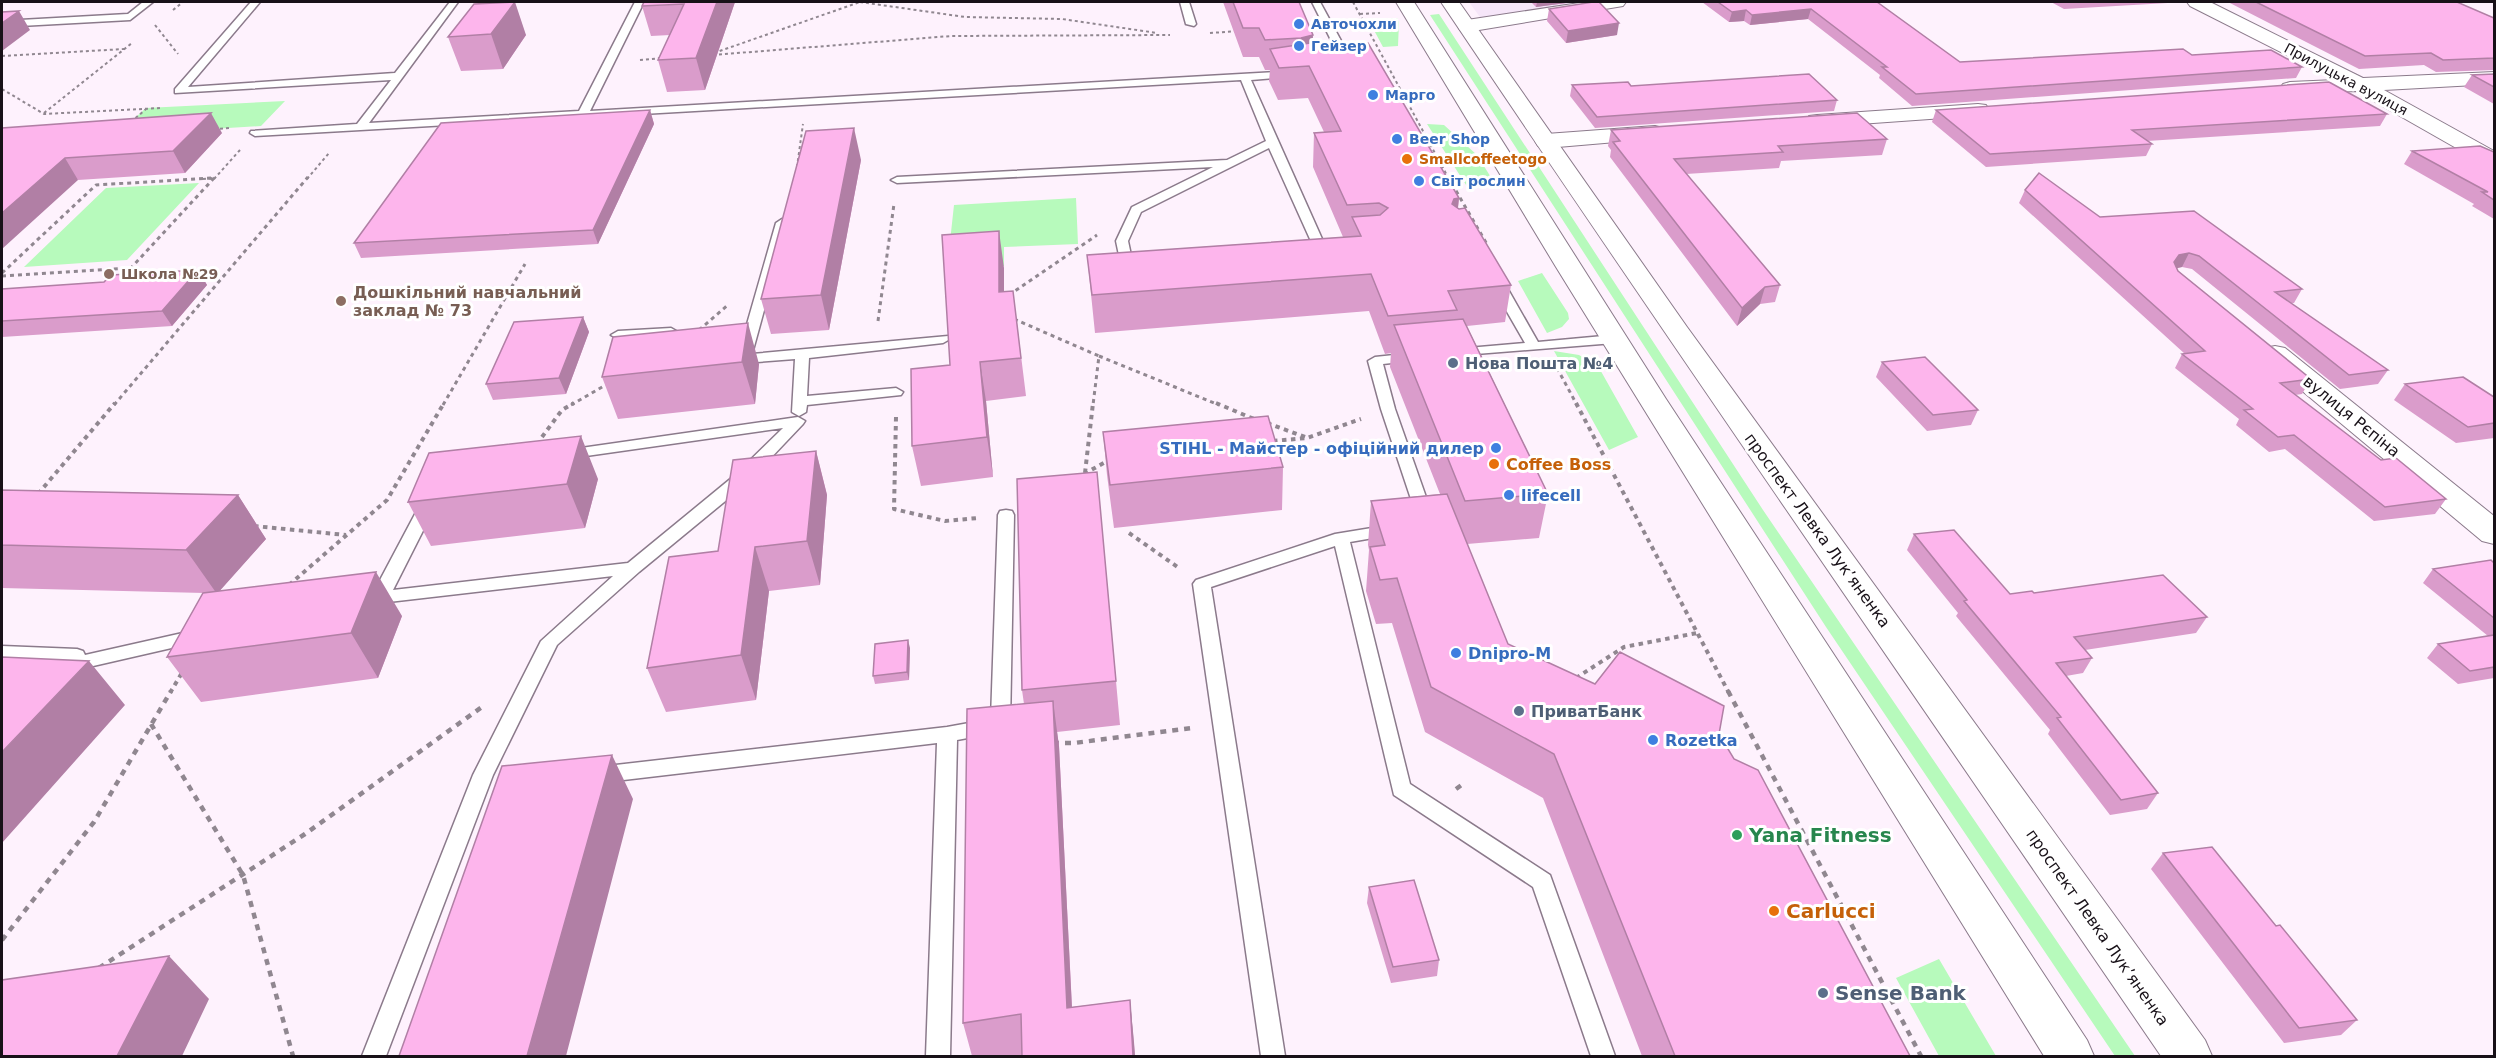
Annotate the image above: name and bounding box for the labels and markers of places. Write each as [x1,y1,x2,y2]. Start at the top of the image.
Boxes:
place label: Авточохли [1311,16,1397,32]
marker: Авточохли [1292,17,1306,31]
place label: Гейзер [1311,38,1367,54]
marker: Гейзер [1292,39,1306,53]
place label: Марго [1385,87,1436,103]
marker: Марго [1366,88,1380,102]
place label: Beer Shop [1409,131,1490,147]
marker: Beer Shop [1390,132,1404,146]
place label: Smallcoffeetogo [1419,151,1547,167]
marker: Smallcoffeetogo [1400,152,1414,166]
place label: Світ рослин [1431,173,1526,189]
marker: Світ рослин [1412,174,1426,188]
place label: Школа №29 [121,266,218,282]
marker: Школа №29 [102,267,116,281]
place label: Дошкільний навчальний заклад № 73 [353,283,582,320]
marker: Дошкільний навчальний заклад № 73 [334,294,348,308]
place label: Нова Пошта №4 [1465,354,1613,373]
marker: Нова Пошта №4 [1446,356,1460,370]
place label: STIHL - Майстер - офіційний дилер [1159,439,1484,458]
marker: STIHL - Майстер - офіційний дилер [1489,441,1503,455]
place label: Coffee Boss [1506,455,1611,474]
marker: Coffee Boss [1487,457,1501,471]
place label: lifecell [1521,486,1581,505]
marker: lifecell [1502,488,1516,502]
place label: Dnipro-M [1468,644,1551,663]
marker: Dnipro-M [1449,646,1463,660]
place label: ПриватБанк [1531,702,1642,721]
marker: ПриватБанк [1512,704,1526,718]
place label: Rozetka [1665,731,1738,750]
marker: Rozetka [1646,733,1660,747]
place label: Yana Fitness [1748,823,1892,847]
marker: Yana Fitness [1730,828,1744,842]
place label: Carlucci [1786,899,1876,923]
marker: Carlucci [1767,904,1781,918]
place label: Sense Bank [1835,981,1967,1005]
marker: Sense Bank [1816,986,1830,1000]

